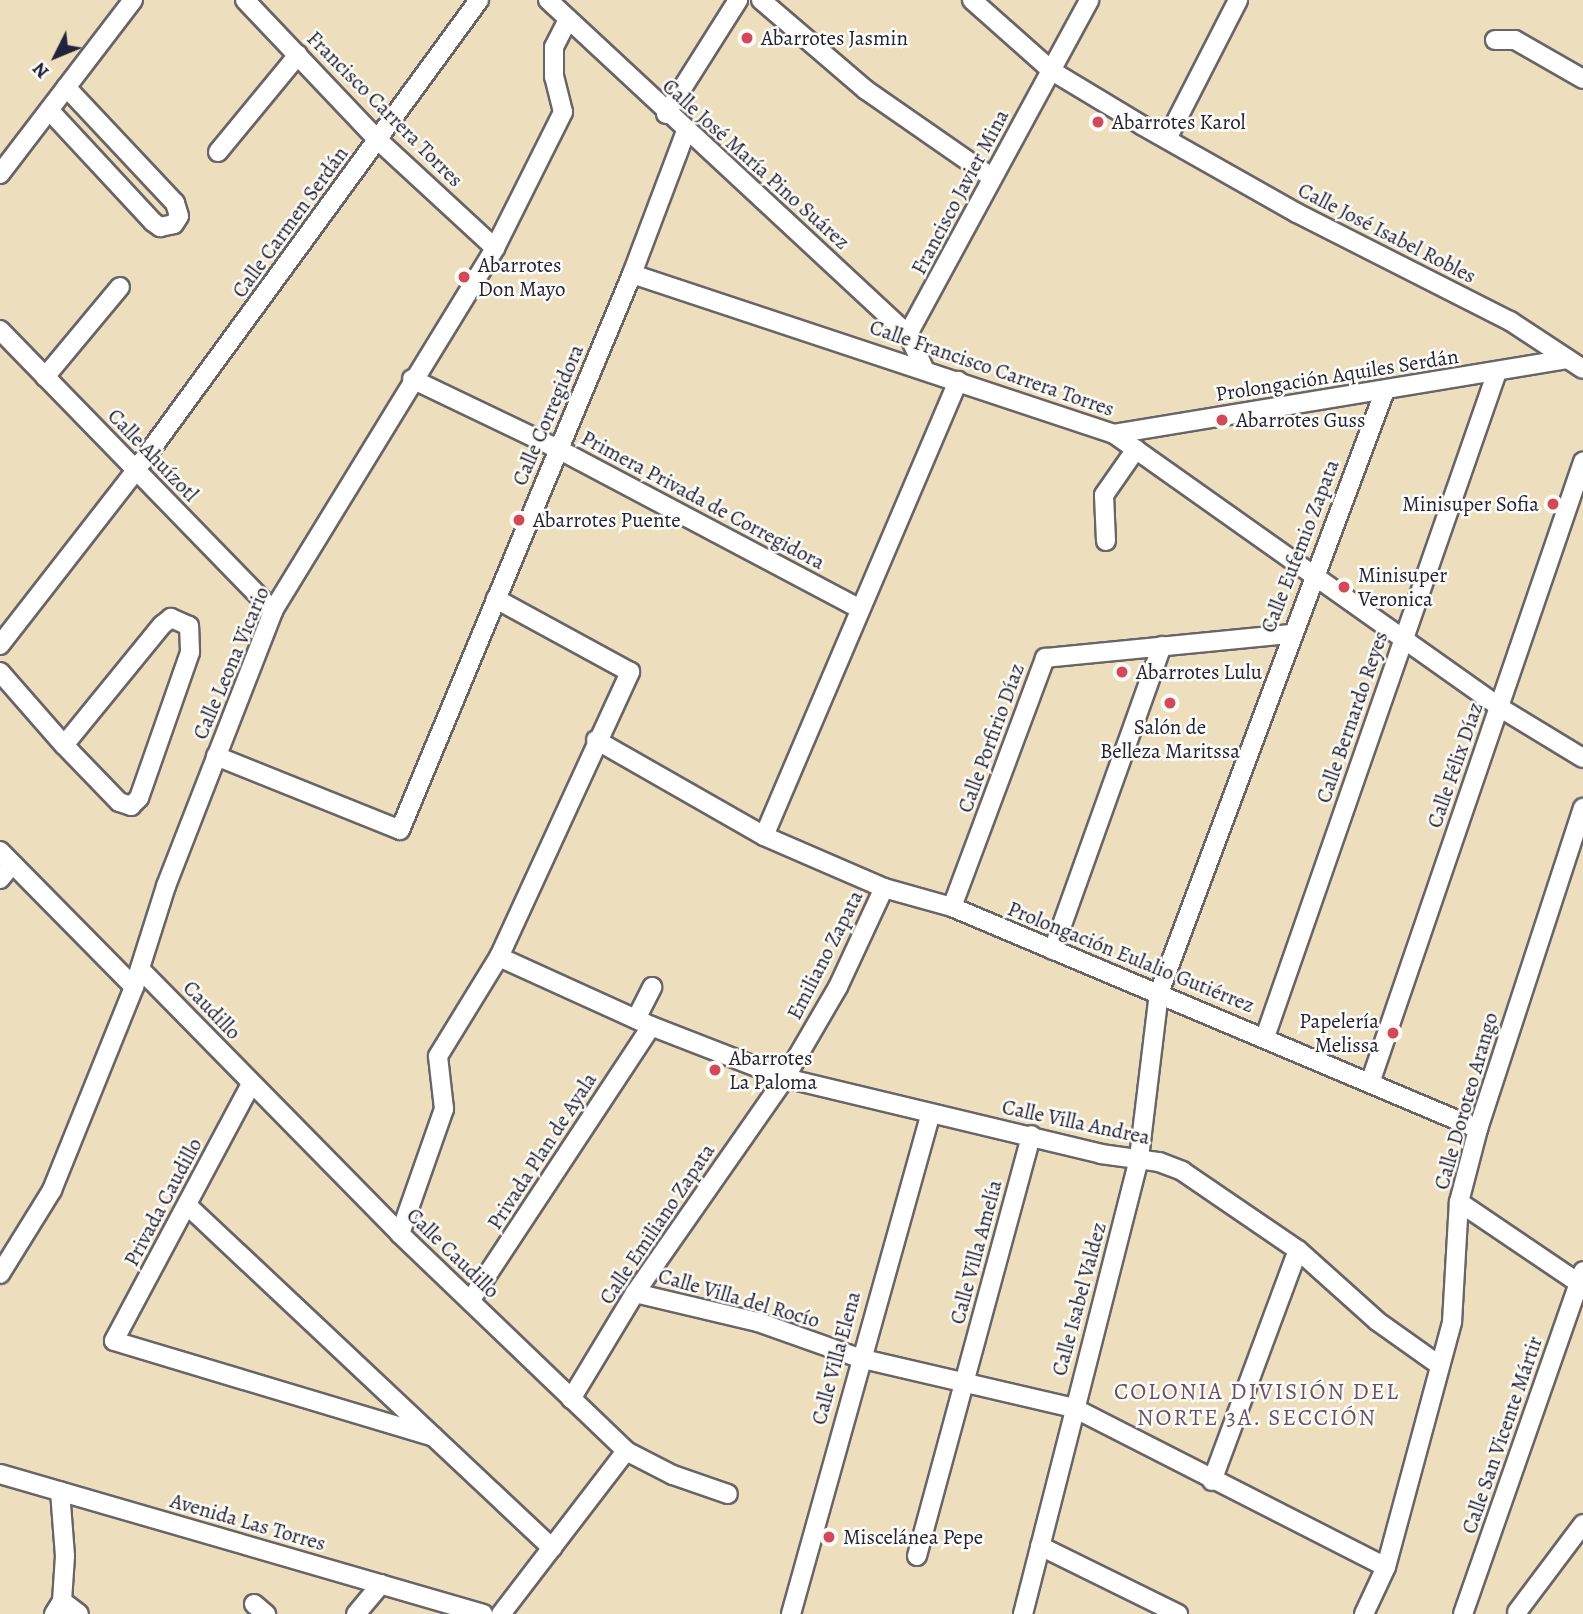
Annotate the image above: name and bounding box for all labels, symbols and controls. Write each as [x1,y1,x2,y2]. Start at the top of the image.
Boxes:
north arrow [21,21,91,91]
place label: Abarrotes Jasmin [761,25,908,51]
street label: Francisco Carrera Torres [302,26,468,192]
marker: Abarrotes Jasmin [739,30,755,46]
text: N [26,56,55,84]
street label: Calle José María Pino Suárez [657,73,855,255]
street label: Francisco Javier Mina [906,105,1014,279]
place label: Abarrotes Karol [1112,109,1246,135]
marker: Abarrotes Karol [1090,114,1106,130]
street label: Calle Carmen Serdán [227,141,353,303]
street label: Calle José Isabel Robles [1294,177,1480,289]
place label: Abarrotes Don Mayo [478,252,565,302]
marker: Abarrotes Don Mayo [456,269,472,285]
street label: Calle Francisco Carrera Torres [866,314,1118,422]
street label: Calle Corregidora [507,341,589,489]
street label: Prolongación Aquiles Serdán [1214,343,1460,407]
street label: Calle Ahuízotl [103,403,203,507]
place label: Abarrotes Guss [1236,407,1365,433]
marker: Abarrotes Guss [1214,412,1230,428]
street label: Primera Privada de Corregidora [577,425,829,575]
street label: Calle Eufemio Zapata [1255,456,1345,636]
place label: Minisuper Sofia [1402,491,1539,517]
marker: Minisuper Sofia [1545,496,1561,512]
place label: Abarrotes Puente [533,507,681,533]
marker: Abarrotes Puente [511,512,527,528]
place label: Minisuper Veronica [1358,562,1447,612]
marker: Minisuper Veronica [1336,579,1352,595]
street label: Calle Leona Vicario [187,583,275,743]
street label: Calle Bernardo Reyes [1311,628,1393,806]
place label: Abarrotes Lulu [1136,659,1262,685]
street label: Calle Porfirio Díaz [952,660,1030,816]
marker: Abarrotes Lulu [1114,664,1130,680]
marker: Salón de Belleza Maritssa [1162,695,1178,711]
street label: Calle Félix Díaz [1422,699,1488,831]
place label: Salón de Belleza Maritssa [1100,714,1240,764]
street label: Emiliano Zapata [782,886,868,1024]
street label: Prolongación Eulalio Gutiérrez [1004,896,1258,1018]
street label: Caudillo [178,975,246,1045]
place label: Papelería Melissa [1299,1008,1379,1058]
street label: Calle Doroteo Arango [1429,1009,1503,1193]
marker: Papelería Melissa [1385,1025,1401,1041]
place label: Abarrotes La Paloma [729,1045,817,1095]
marker: Abarrotes La Paloma [707,1062,723,1078]
street label: Privada Plan de Ayala [482,1068,602,1234]
street label: Calle Villa Andrea [1000,1094,1152,1150]
street label: Privada Caudillo [119,1134,207,1270]
street label: Calle Emiliano Zapata [594,1139,720,1309]
street label: Calle Villa Amelía [945,1177,1007,1327]
street label: Calle Caudillo [401,1203,505,1303]
street label: Calle Isabel Valdez [1046,1219,1112,1379]
street label: Calle Villa del Rocío [655,1263,823,1333]
street label: Calle Villa Elena [806,1289,866,1427]
street label: Calle San Vicente Mártir [1456,1333,1548,1537]
district label: COLONIA DIVISIÓN DEL NORTE 3A. SECCIÓN [1117,1378,1397,1432]
street label: Avenida Las Torres [167,1488,329,1556]
place label: Miscelánea Pepe [843,1524,983,1550]
marker: Miscelánea Pepe [821,1529,837,1545]

